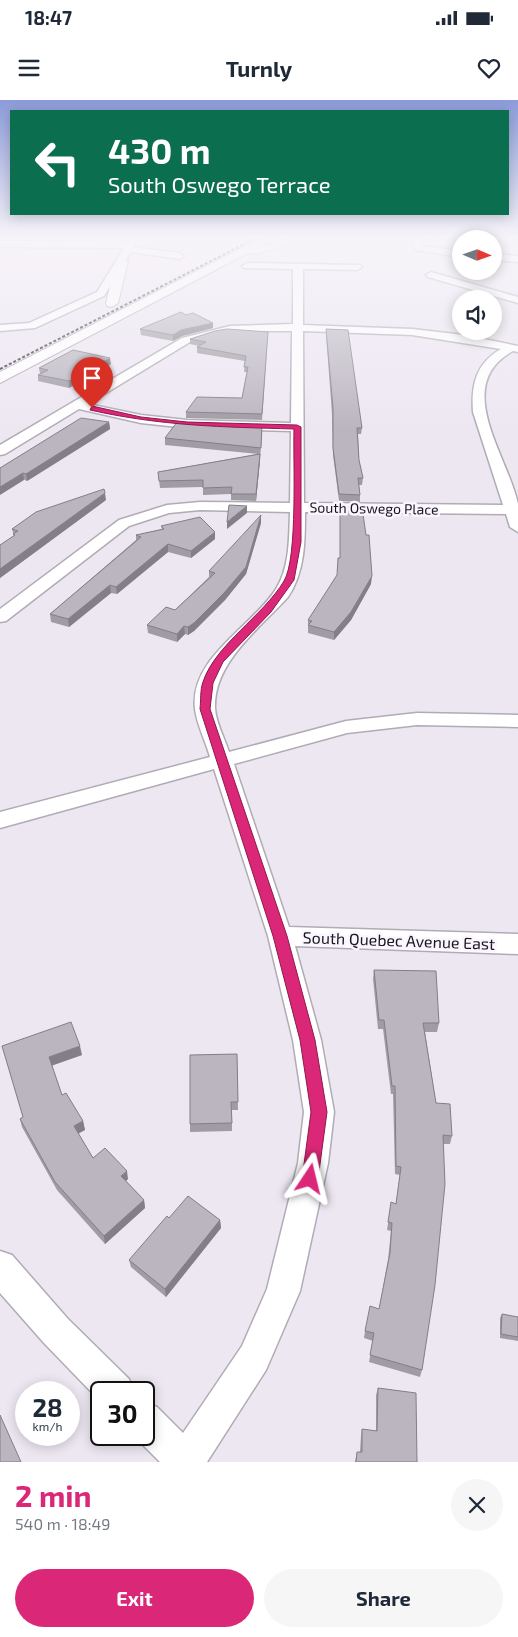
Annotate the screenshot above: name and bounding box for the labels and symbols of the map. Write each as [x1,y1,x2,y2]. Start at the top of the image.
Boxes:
north arrow [452,230,502,280]
pin [71,357,113,408]
street label: South Oswego Place [309,498,439,518]
street label: South Quebec Avenue East [302,927,495,954]
position arrow [283,1152,335,1204]
speed limit sign: 30 [90,1381,155,1446]

